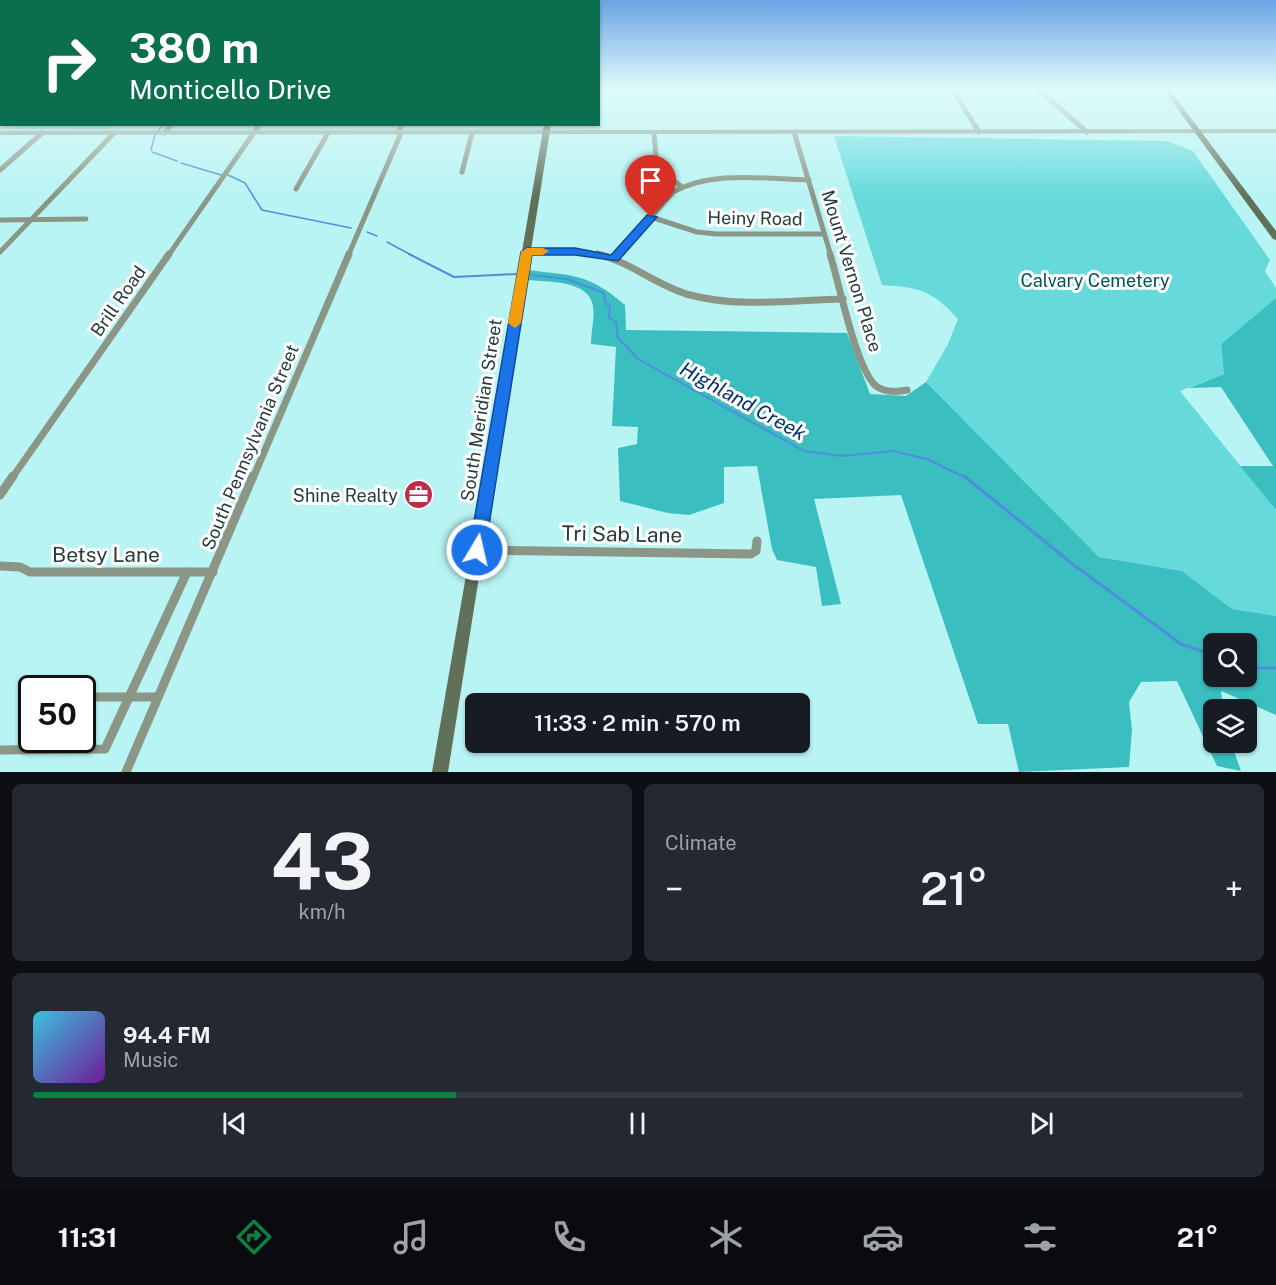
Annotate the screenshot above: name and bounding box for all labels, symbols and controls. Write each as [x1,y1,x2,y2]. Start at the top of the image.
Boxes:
text: 380 m [129,23,259,72]
icon: right [30,24,108,102]
text: Monticello Drive [129,73,332,105]
pin [625,155,676,217]
icon: arrive [634,164,667,197]
street label: Mount Vernon Place [817,188,887,354]
street label: Heiny Road [707,207,803,229]
street label: Brill Road [86,262,150,340]
park label: Calvary Cemetery [1020,270,1170,291]
street label: South Meridian Street [456,317,506,503]
street label: South Pennsylvania Street [197,341,303,553]
water label: Highland Creek [676,357,810,446]
office icon: Shine Realty [403,479,435,511]
place label: Shine Realty [293,485,398,506]
position arrow [445,518,509,582]
street label: Tri Sab Lane [561,520,683,548]
street label: Betsy Lane [52,542,160,567]
map controls [1203,633,1257,753]
button: search [1203,633,1257,687]
speed limit sign: 50 [18,675,96,753]
button: layers [1203,699,1257,753]
text: 11:33 · 2 min · 570 m [534,710,741,736]
text: 43 [270,815,374,907]
text: Climate [665,831,737,855]
text: 21° [920,862,988,915]
text: − [665,870,683,908]
text: + [1225,870,1243,908]
text: km/h [298,900,346,924]
text: 94.4 FM [123,1022,211,1048]
text: Music [123,1048,178,1072]
icon: previous [218,1107,251,1140]
icon: pause [621,1107,654,1140]
icon: next [1025,1107,1058,1140]
icon: directions [233,1216,275,1258]
icon: music [390,1216,432,1258]
icon: phone [548,1216,590,1258]
icon: climate [705,1216,747,1258]
icon: car [862,1216,904,1258]
icon: filters [1019,1216,1061,1258]
text: 11:31 [58,1221,118,1253]
text: 21° [1177,1221,1218,1253]

